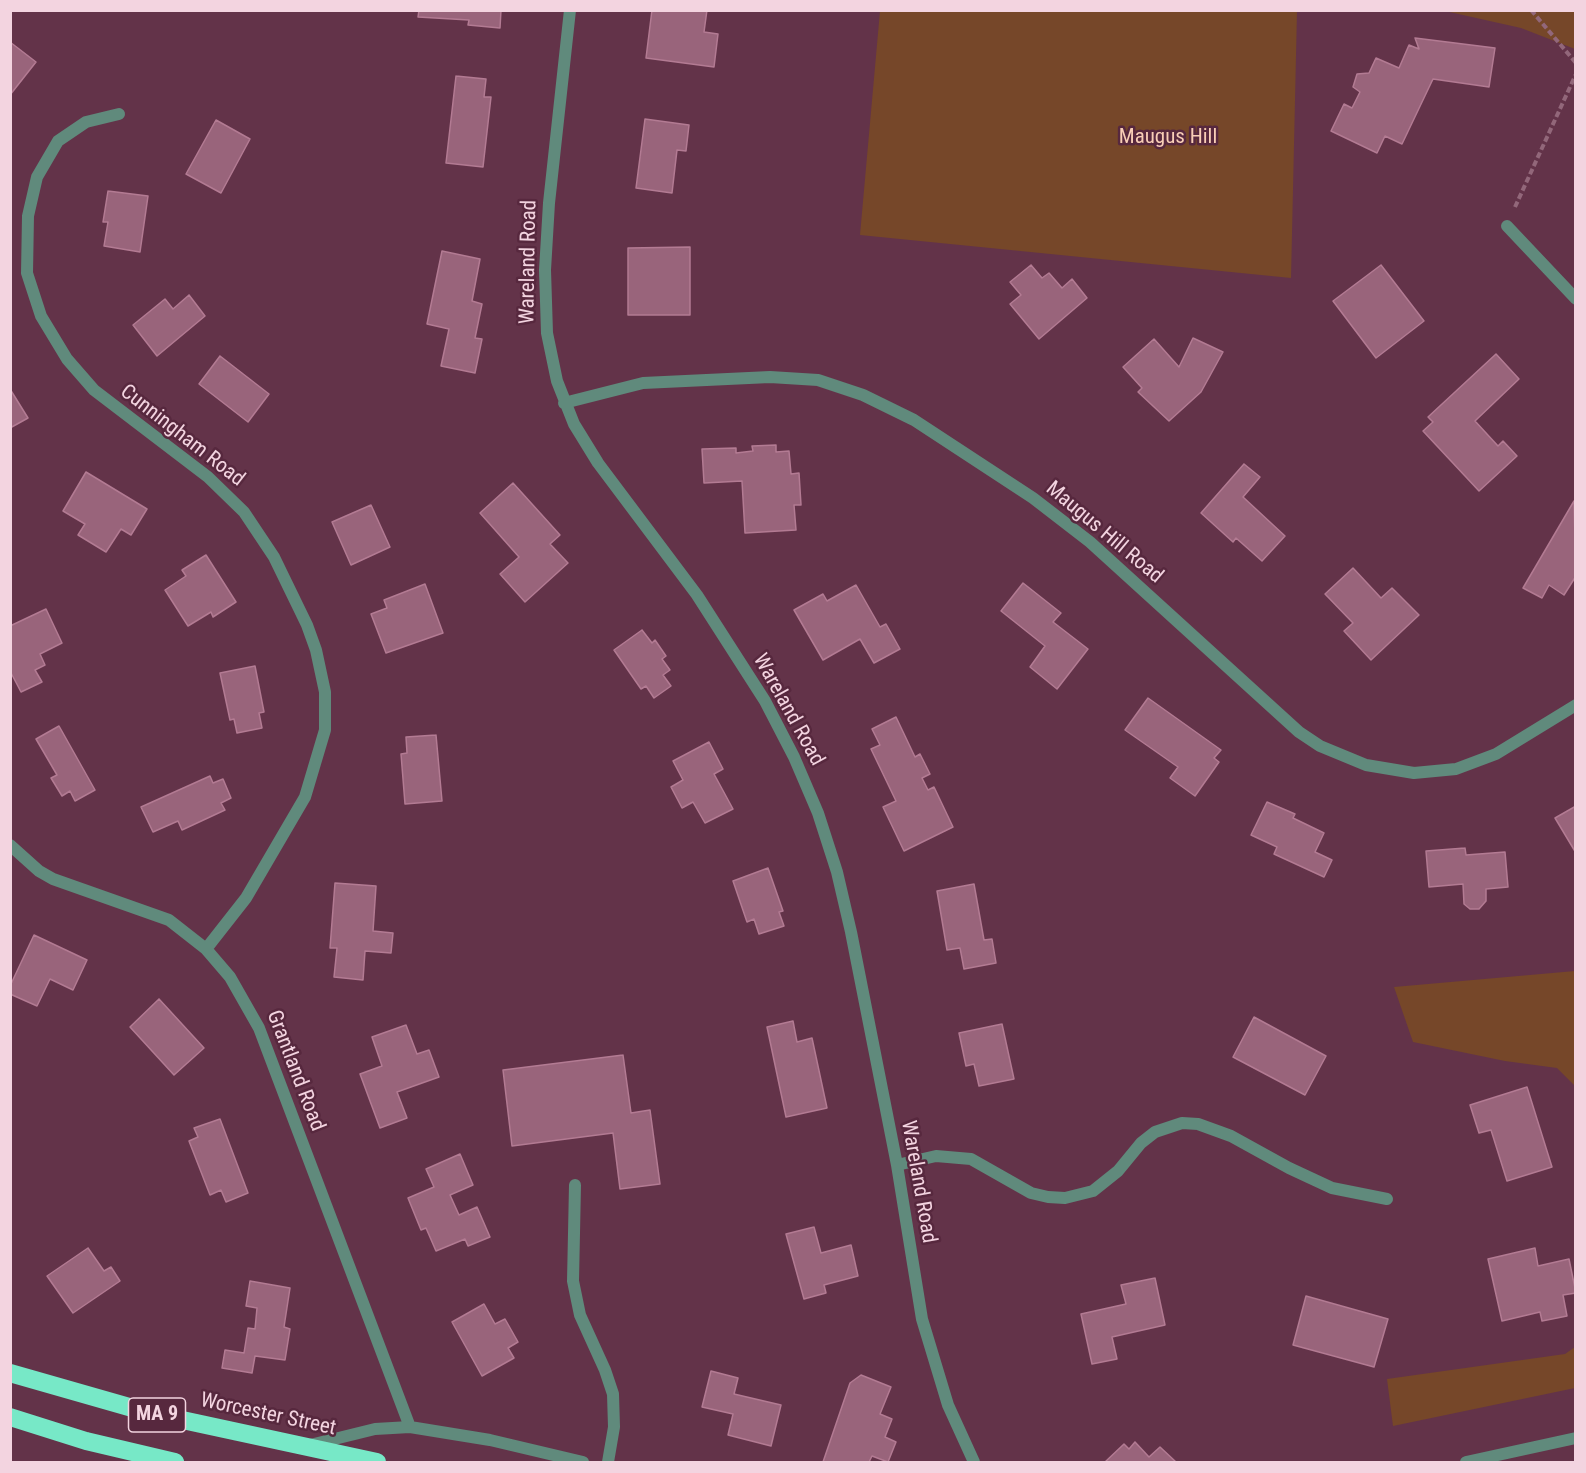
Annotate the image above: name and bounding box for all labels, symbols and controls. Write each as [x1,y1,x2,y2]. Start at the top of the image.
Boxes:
park label: Maugus Hill [1119,125,1217,151]
street label: Wareland Road [515,200,543,324]
street label: Cunningham Road [115,380,249,492]
street label: Maugus Hill Road [1040,477,1168,589]
street label: Wareland Road [747,650,829,770]
street label: Grantland Road [260,1007,330,1135]
street label: Wareland Road [895,1119,941,1245]
street label: Worcester Street [198,1388,338,1442]
road number: MA 9 [128,1398,186,1432]

